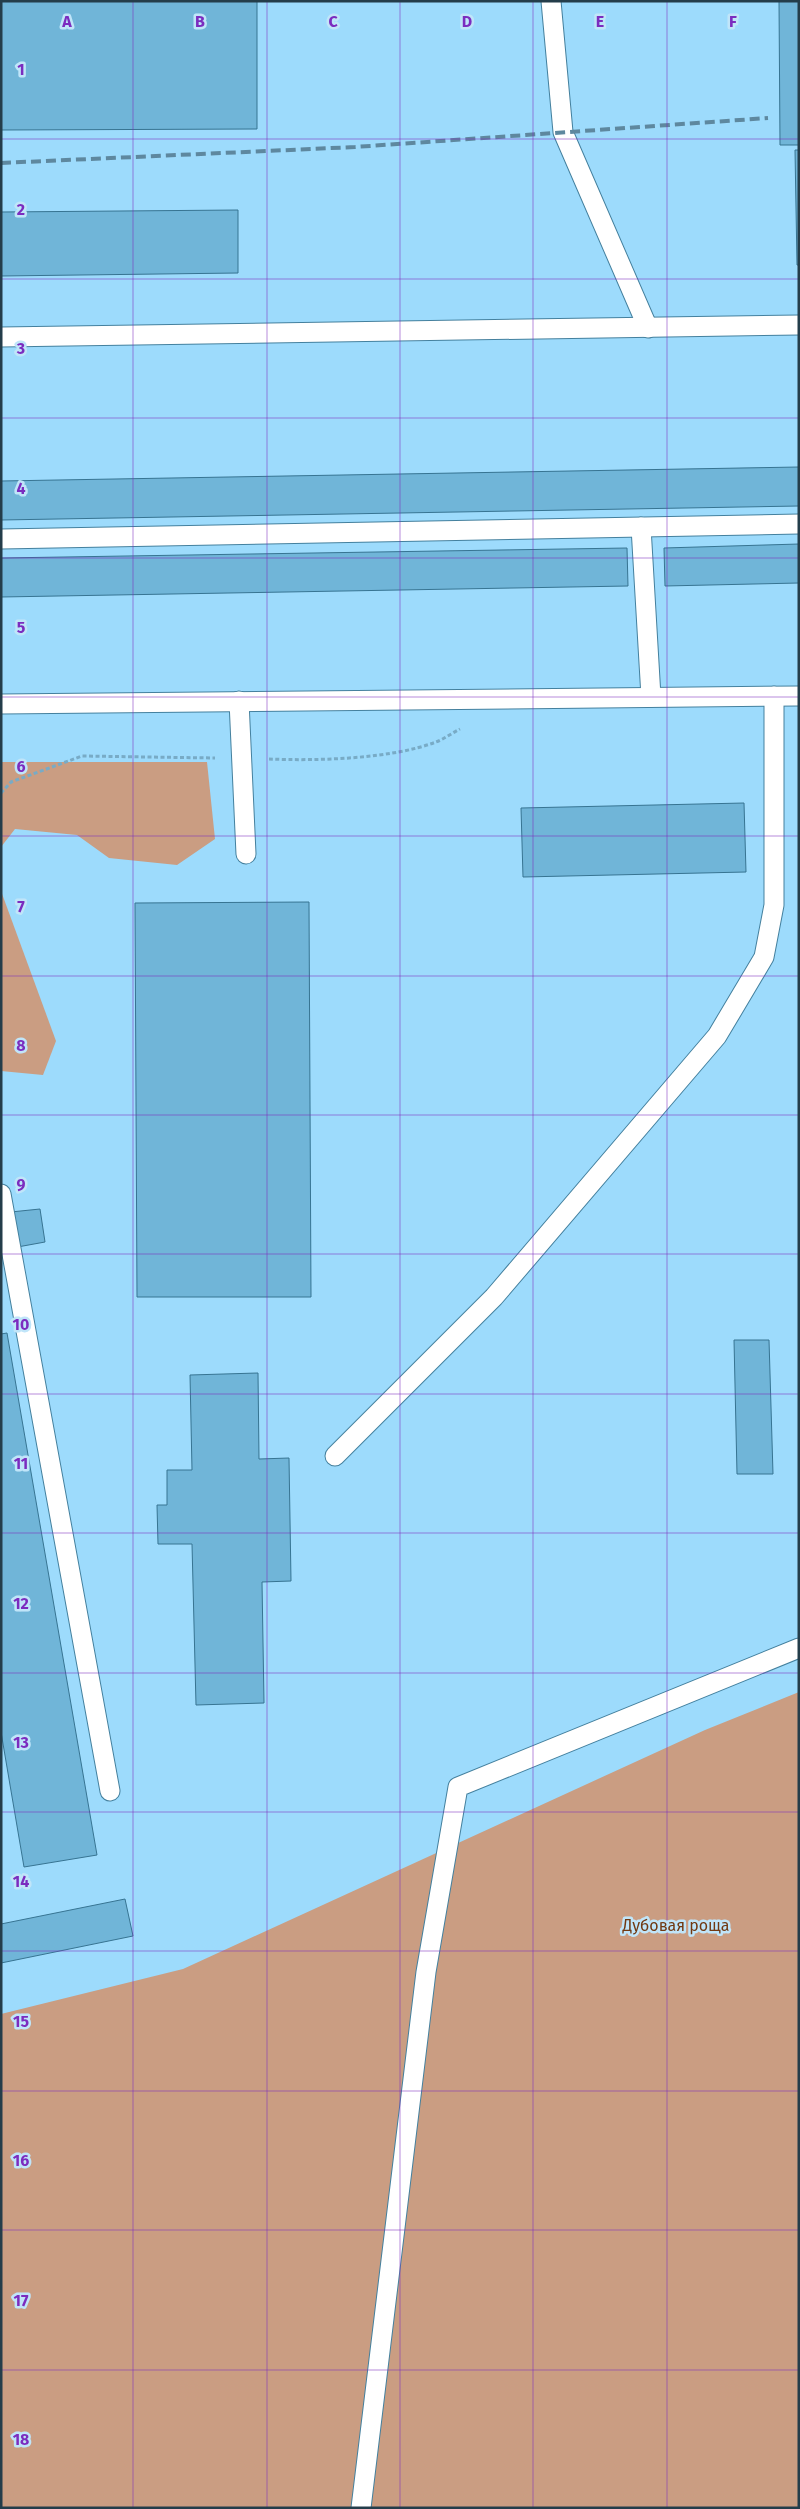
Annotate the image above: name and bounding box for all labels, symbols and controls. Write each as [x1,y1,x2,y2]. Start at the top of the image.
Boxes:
text: A [61,12,72,31]
text: B [195,12,205,31]
text: C [328,12,338,31]
text: D [462,12,472,31]
text: E [596,12,604,31]
text: F [729,12,737,31]
text: 1 [17,60,25,79]
text: 2 [17,200,25,219]
text: 3 [16,339,25,358]
text: 4 [16,479,26,498]
text: 5 [17,618,26,637]
text: 6 [16,757,26,776]
text: 7 [17,897,25,916]
text: 8 [16,1036,26,1055]
text: 9 [17,1175,26,1194]
text: 10 [13,1315,29,1334]
text: 11 [14,1454,28,1473]
text: 12 [13,1594,29,1613]
text: 13 [13,1733,29,1752]
text: 14 [13,1872,29,1891]
park label: Дубовая роща [621,1916,730,1935]
text: 15 [13,2012,29,2031]
text: 16 [13,2151,29,2170]
text: 17 [14,2291,29,2310]
text: 18 [13,2430,29,2449]

